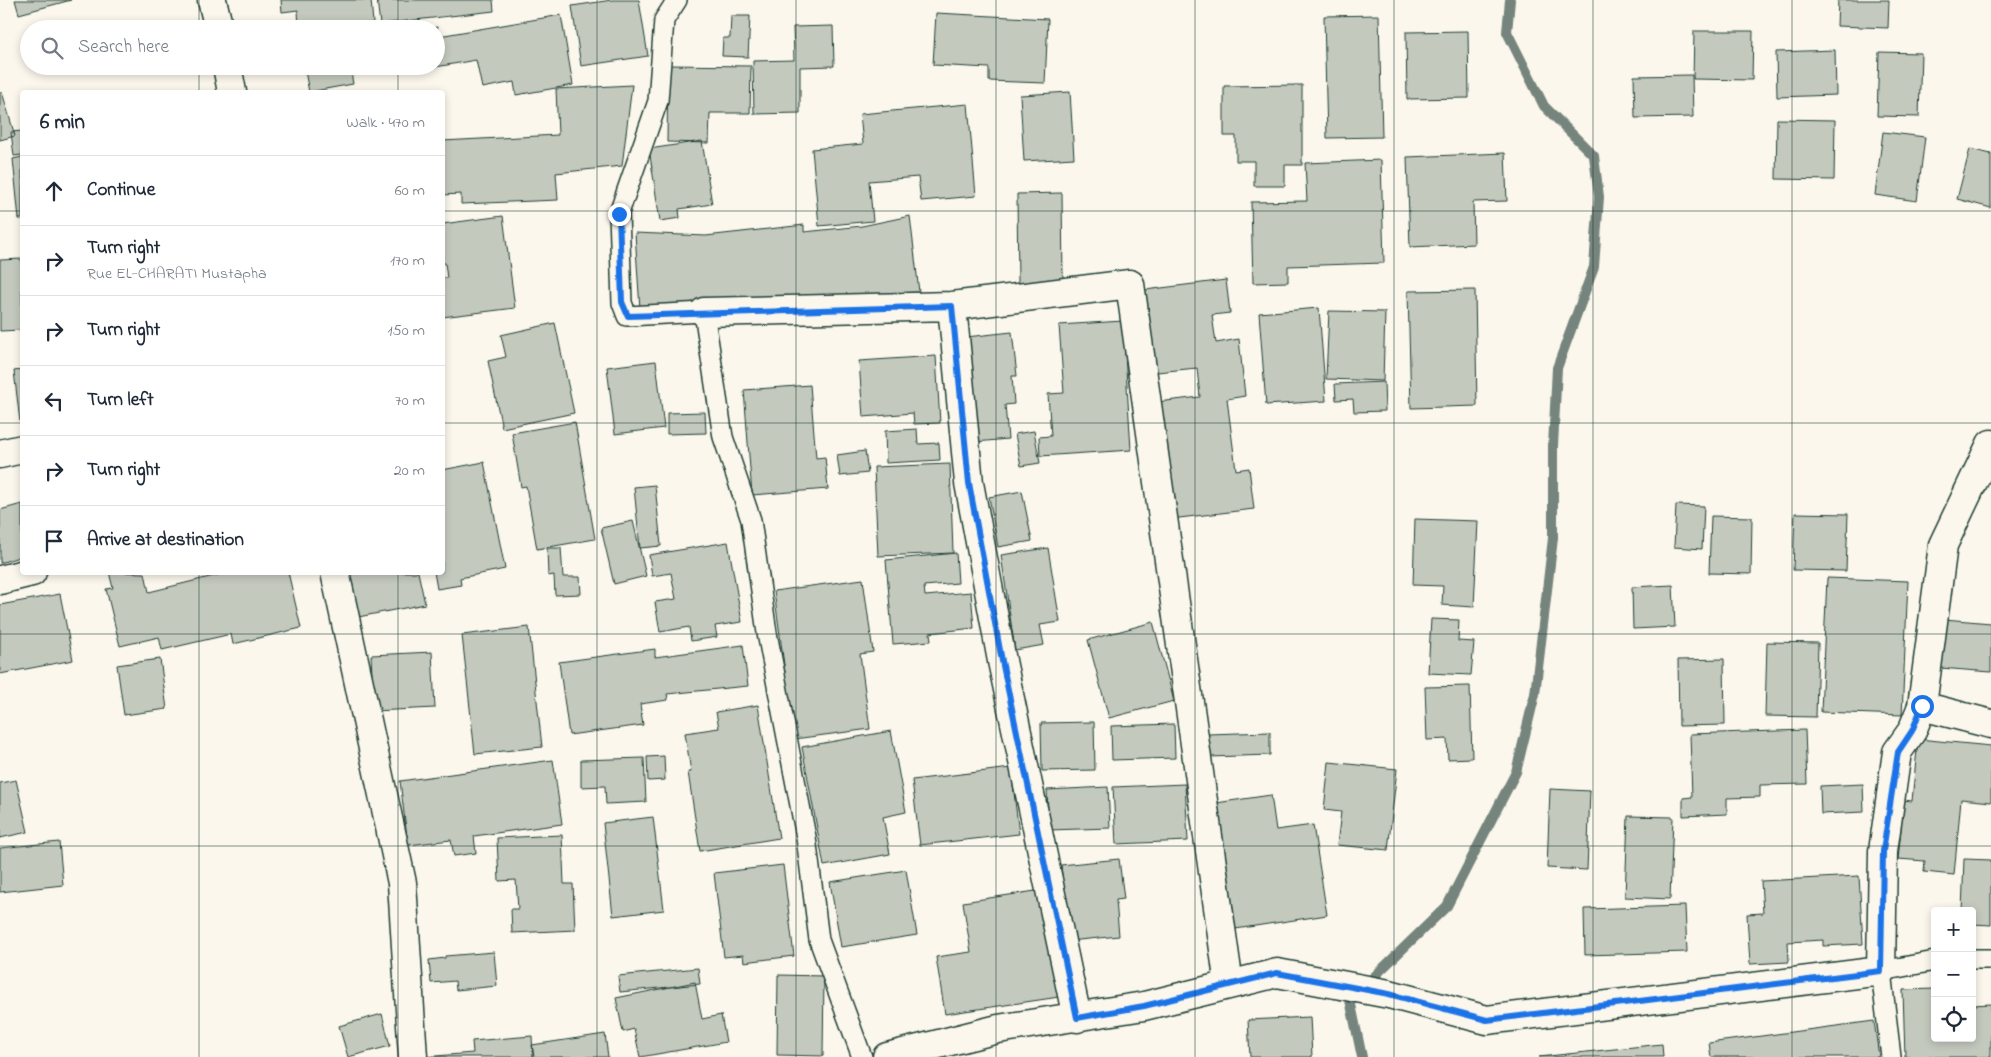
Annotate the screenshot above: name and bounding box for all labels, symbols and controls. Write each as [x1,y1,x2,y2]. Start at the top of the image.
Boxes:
search box [20,20,445,75]
icon: search [38,34,66,62]
text: Search here [78,34,169,61]
text: 6 min [40,108,85,138]
text: Walk · 470 m [346,111,425,135]
icon: ahead [40,177,68,205]
text: Continue [87,177,155,204]
text: 60 m [395,179,425,203]
route end [608,203,631,226]
text: Turn right [87,235,160,262]
icon: right [40,247,68,275]
text: 170 m [390,249,425,273]
text: Rue EL-CHARATI Mustapha [87,262,267,286]
icon: right [40,317,68,345]
text: Turn right [87,317,160,344]
text: 150 m [387,319,425,343]
icon: left [40,387,68,415]
text: Turn left [87,387,154,414]
text: 70 m [395,389,425,413]
icon: right [40,457,68,485]
text: Turn right [87,457,160,484]
text: 20 m [394,459,425,483]
icon: arrive [40,527,68,555]
text: Arrive at destination [87,527,244,554]
route start [1911,695,1934,718]
map controls [1931,907,1976,1042]
button: + [1931,907,1976,952]
button: − [1931,952,1976,997]
button: locate [1931,997,1976,1042]

